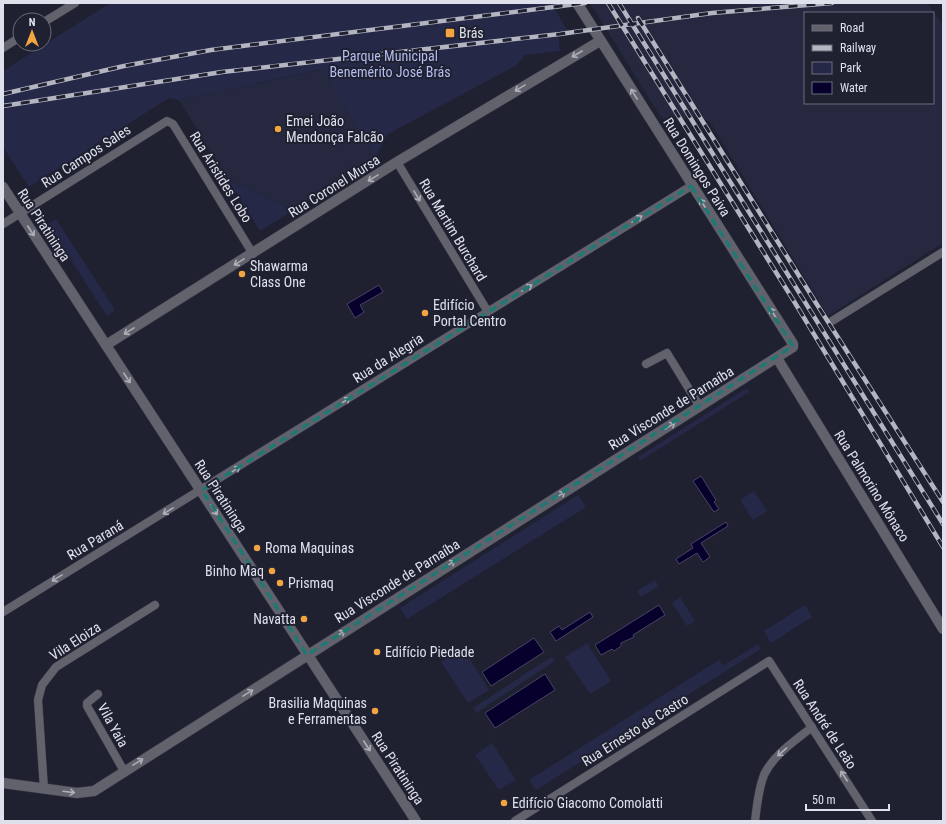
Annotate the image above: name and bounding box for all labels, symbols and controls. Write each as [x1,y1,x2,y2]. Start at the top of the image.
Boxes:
north arrow [12,12,52,52]
legend [804,12,934,104]
text: N [29,16,36,29]
text: Road [840,21,864,35]
place label: Brás [459,25,484,41]
marker: Brás [444,27,456,39]
text: Railway [840,41,876,55]
park label: Parque Municipal Benemérito José Brás [329,48,451,80]
one-way arrow [571,51,583,59]
text: Park [840,61,862,75]
text: Water [840,81,868,95]
one-way arrow [514,85,526,93]
one-way arrow [629,88,637,100]
place label: Emei João Mendonça Falcão [286,113,384,145]
street label: Rua Domingos Paiva [660,115,734,219]
street label: Rua Campos Sales [38,121,134,191]
marker: Emei João Mendonça Falcão [273,124,283,134]
street label: Rua Aristides Lobo [187,129,255,225]
street label: Rua Coronel Mursa [285,151,383,221]
one-way arrow [367,173,378,182]
street label: Rua Martim Burchard [416,176,490,284]
street label: Rua Piratininga [15,186,73,264]
one-way arrow [413,190,421,201]
one-way arrow [698,198,706,210]
one-way arrow [631,215,643,223]
one-way arrow [28,225,36,237]
place label: Shawarma Class One [250,258,308,290]
one-way arrow [233,259,245,267]
marker: Shawarma Class One [237,269,247,279]
one-way arrow [521,283,532,292]
place label: Edifício Portal Centro [433,297,506,329]
marker: Edifício Portal Centro [420,308,430,318]
one-way arrow [769,308,777,319]
one-way arrow [124,327,135,335]
street label: Rua da Alegria [350,330,426,386]
street label: Rua Visconde de Parnaíba [606,363,736,453]
one-way arrow [123,372,131,383]
one-way arrow [339,397,350,405]
one-way arrow [664,421,676,429]
street label: Rua Palmorino Mônaco [831,427,913,545]
street label: Rua Piratininga [192,457,250,535]
one-way arrow [229,465,241,473]
one-way arrow [554,491,565,499]
one-way arrow [210,504,218,515]
one-way arrow [162,507,174,515]
street label: Rua Paraná [64,517,126,563]
street label: Rua Visconde de Parnaíba [332,536,462,626]
place label: Roma Maquinas [265,540,354,556]
marker: Roma Maquinas [252,543,262,553]
one-way arrow [444,560,456,568]
place label: Binho Maq [205,563,264,579]
marker: Binho Maq [267,566,277,576]
one-way arrow [51,575,63,583]
place label: Prismaq [288,575,334,591]
marker: Prismaq [275,578,285,588]
place label: Navatta [253,611,296,627]
marker: Navatta [299,614,309,624]
street label: Vila Eloiza [47,619,103,663]
one-way arrow [334,630,345,638]
place label: Edifício Piedade [385,644,475,660]
marker: Edifício Piedade [372,647,382,657]
street label: Rua André de Leão [790,676,860,772]
one-way arrow [242,688,254,696]
street label: Rua Ernesto de Castro [579,691,691,769]
place label: Brasilia Maquinas e Ferramentas [269,695,367,727]
street label: Vila Yaia [94,700,132,750]
marker: Brasilia Maquinas e Ferramentas [370,706,380,716]
street label: Rua Piratininga [369,729,427,807]
one-way arrow [363,740,371,751]
one-way arrow [778,747,788,756]
one-way arrow [132,758,144,766]
one-way arrow [839,770,847,782]
scale bar [806,786,889,812]
one-way arrow [62,788,75,796]
text: 50 m [812,793,836,807]
place label: Edifício Giacomo Comolatti [512,795,663,811]
marker: Edifício Giacomo Comolatti [499,798,509,808]

